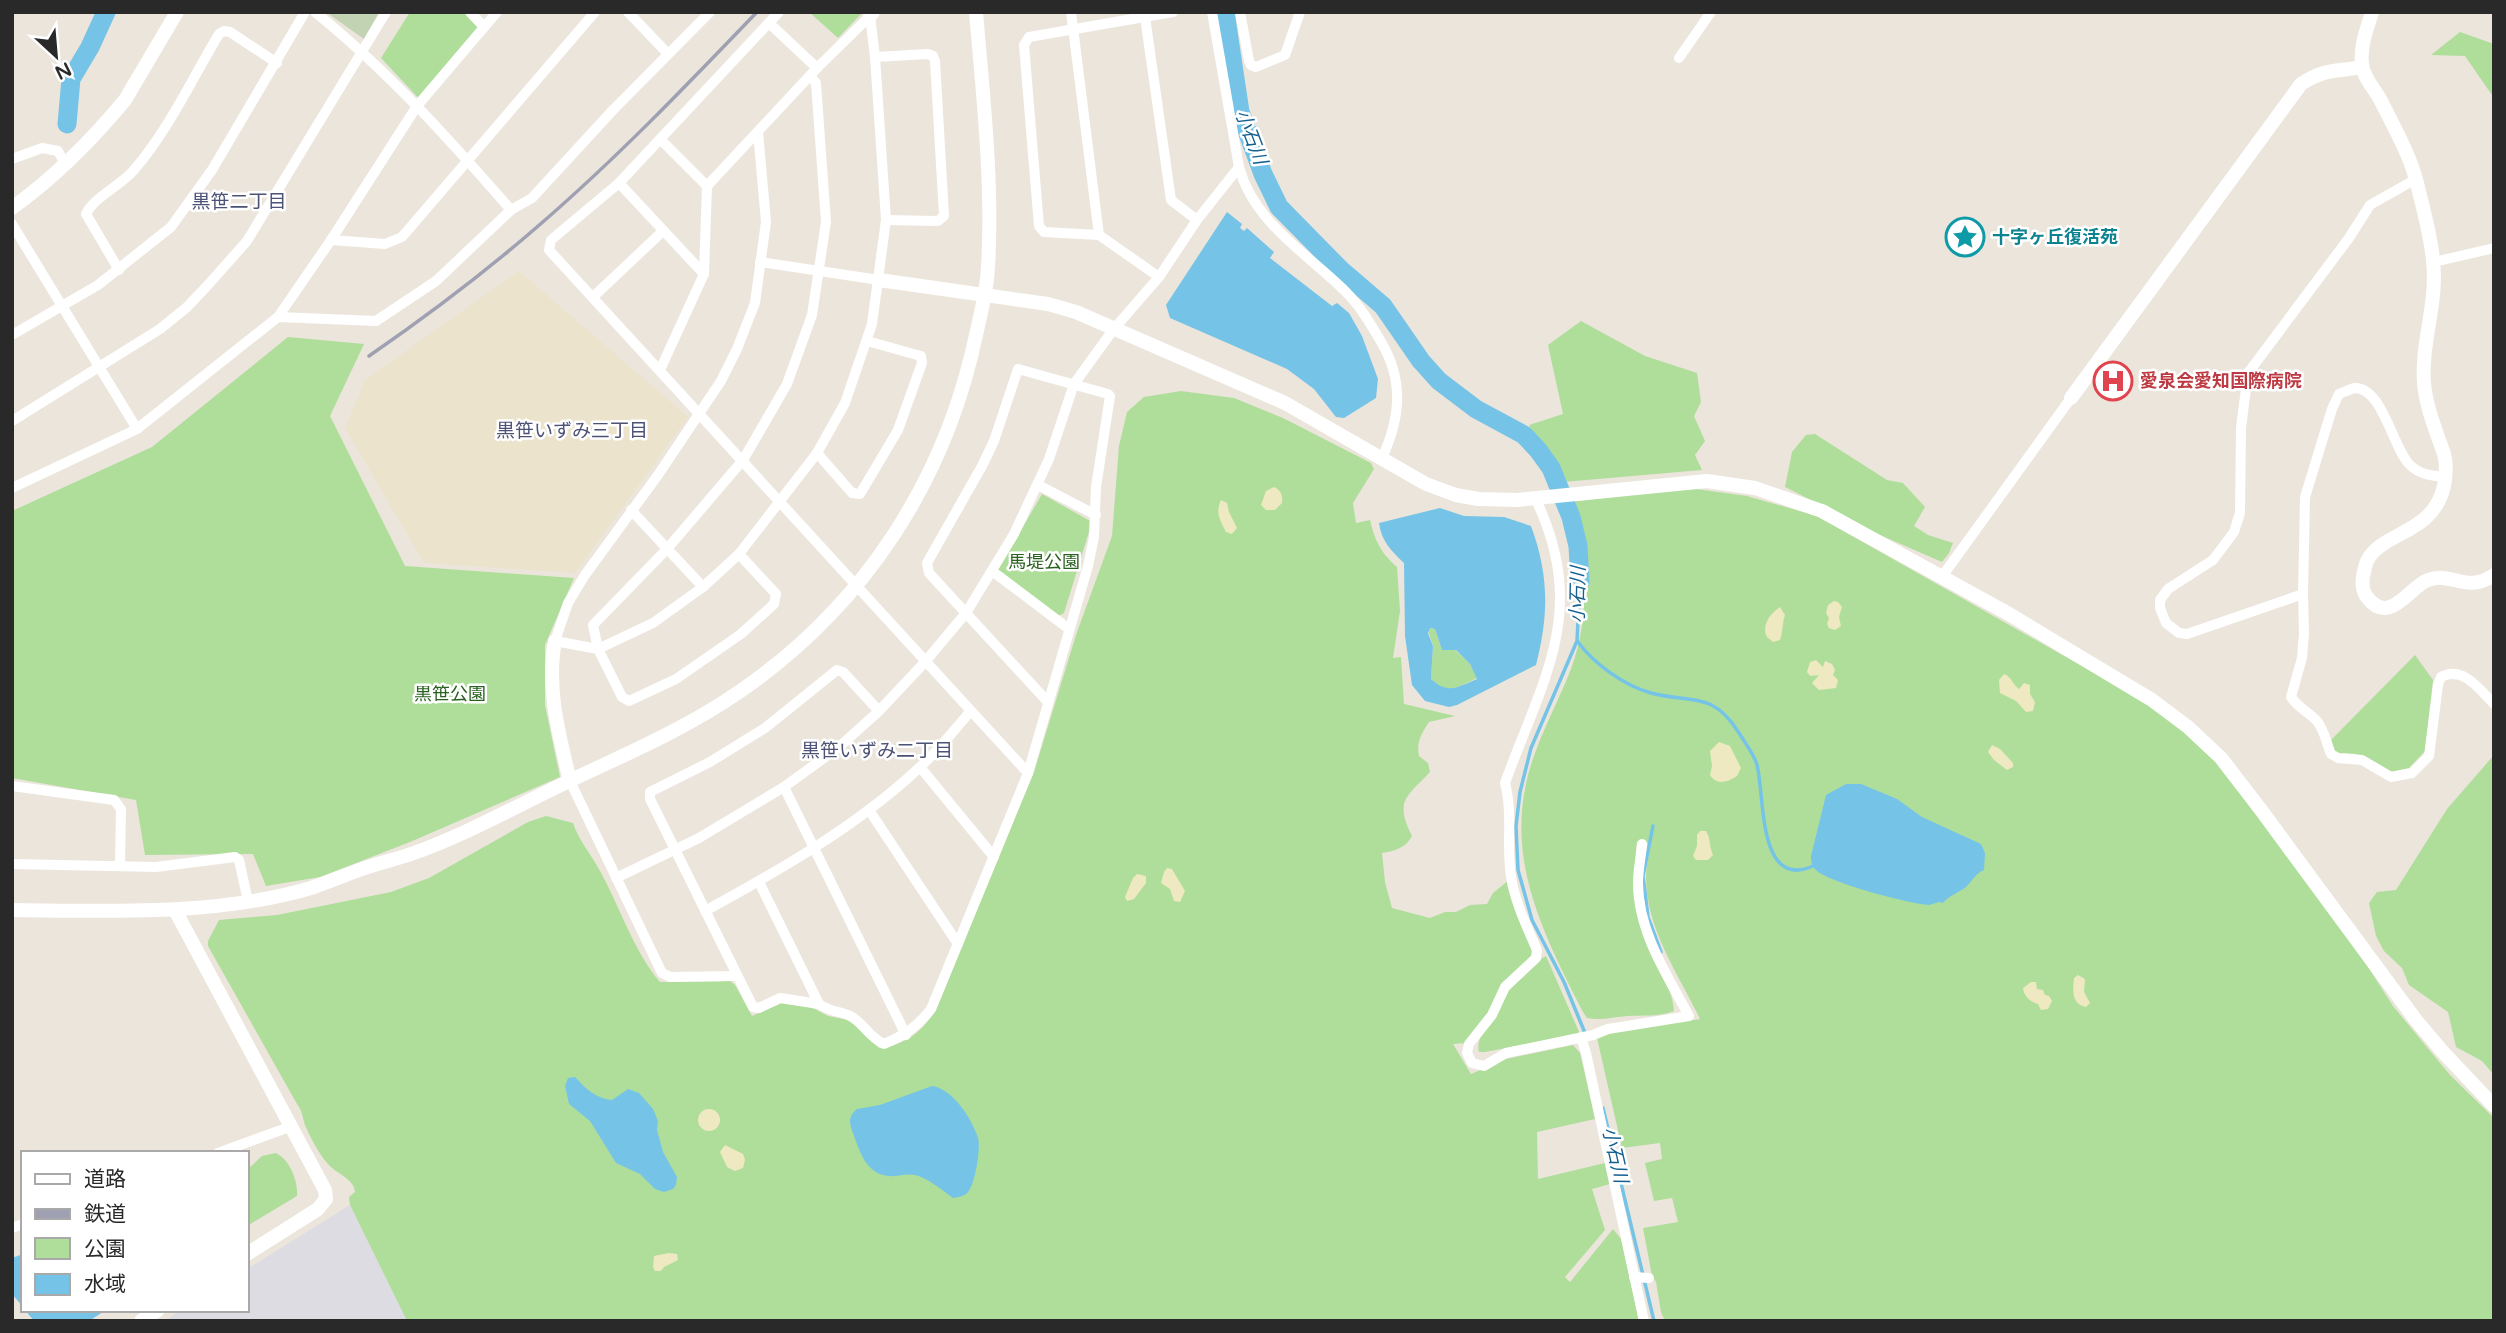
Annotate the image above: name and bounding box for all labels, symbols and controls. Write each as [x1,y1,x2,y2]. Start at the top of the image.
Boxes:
north arrow [21,21,91,91]
text: N [51,57,75,84]
water label: 小石川 [1231,106,1272,169]
district label: 黒笹二丁目 [191,191,287,213]
place icon: 十字ヶ丘復活苑 [1944,216,1986,258]
place label: 十字ヶ丘復活苑 [1992,226,2118,248]
hospital icon: 愛泉会愛知国際病院 [2092,360,2134,402]
place label: 愛泉会愛知国際病院 [2140,370,2302,392]
district label: 黒笹いずみ三丁目 [496,420,648,442]
park label: 馬堤公園 [1008,551,1080,573]
water label: 小石川 [1567,564,1590,624]
park label: 黒笹公園 [414,683,486,705]
district label: 黒笹いずみ二丁目 [801,740,953,762]
water label: 小石川 [1598,1125,1633,1187]
legend [21,1151,248,1312]
text: 道路 [84,1167,126,1192]
text: 鉄道 [84,1202,126,1227]
text: 公園 [84,1237,126,1262]
text: 水域 [84,1272,126,1297]

